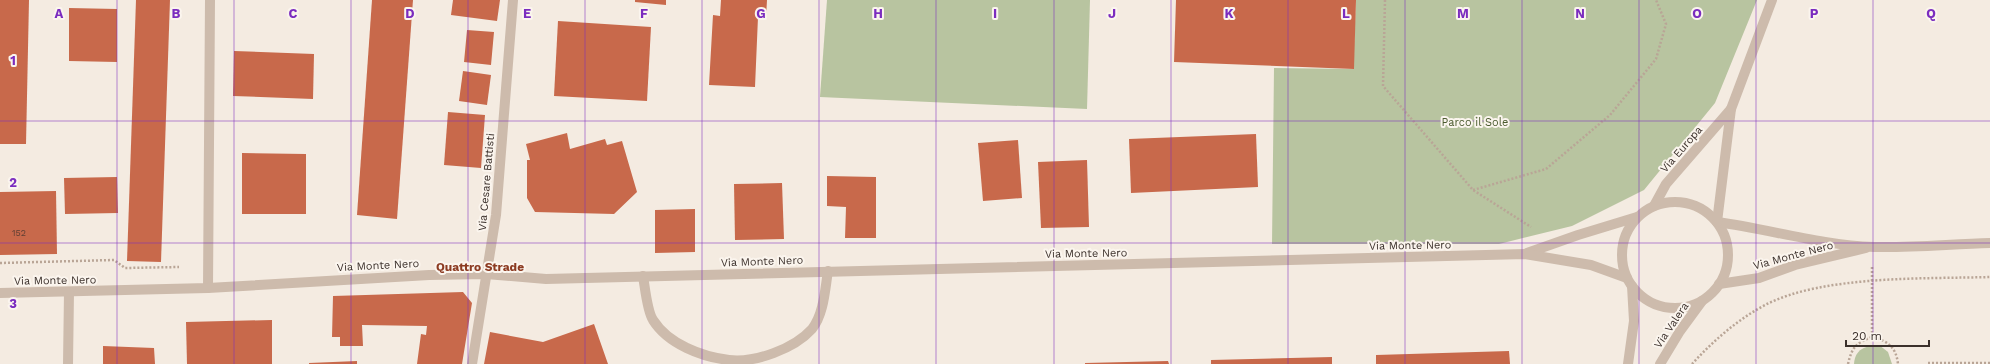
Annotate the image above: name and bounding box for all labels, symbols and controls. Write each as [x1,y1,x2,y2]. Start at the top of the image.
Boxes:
text: A [55,6,64,21]
text: B [172,6,181,21]
text: C [289,6,298,21]
text: D [405,6,415,21]
text: E [523,6,531,21]
text: F [640,6,648,21]
text: G [756,6,766,21]
text: H [873,6,883,21]
text: I [993,6,997,21]
text: J [1108,6,1116,21]
text: K [1224,6,1234,21]
text: L [1342,6,1350,21]
text: M [1457,6,1469,21]
text: N [1575,6,1585,21]
text: O [1692,6,1702,21]
text: P [1810,6,1819,21]
text: Q [1926,6,1936,21]
text: 1 [10,53,16,68]
park label: Parco il Sole [1442,116,1508,129]
street label: Via Europa [1658,123,1705,175]
street label: Via Cesare Battisti [476,133,497,231]
text: 2 [9,175,17,190]
house number: 152 [12,228,26,238]
street label: Via Monte Nero [1369,238,1451,253]
street label: Via Monte Nero [1752,239,1835,272]
street label: Via Monte Nero [1045,246,1127,261]
street label: Via Monte Nero [721,254,803,269]
street label: Via Monte Nero [337,257,419,274]
district label: Quattro Strade [436,260,524,274]
street label: Via Monte Nero [14,273,96,288]
text: 3 [9,296,17,311]
street label: Via Valera [1651,300,1691,351]
scale bar [1846,322,1929,348]
text: 20 m [1852,329,1882,343]

